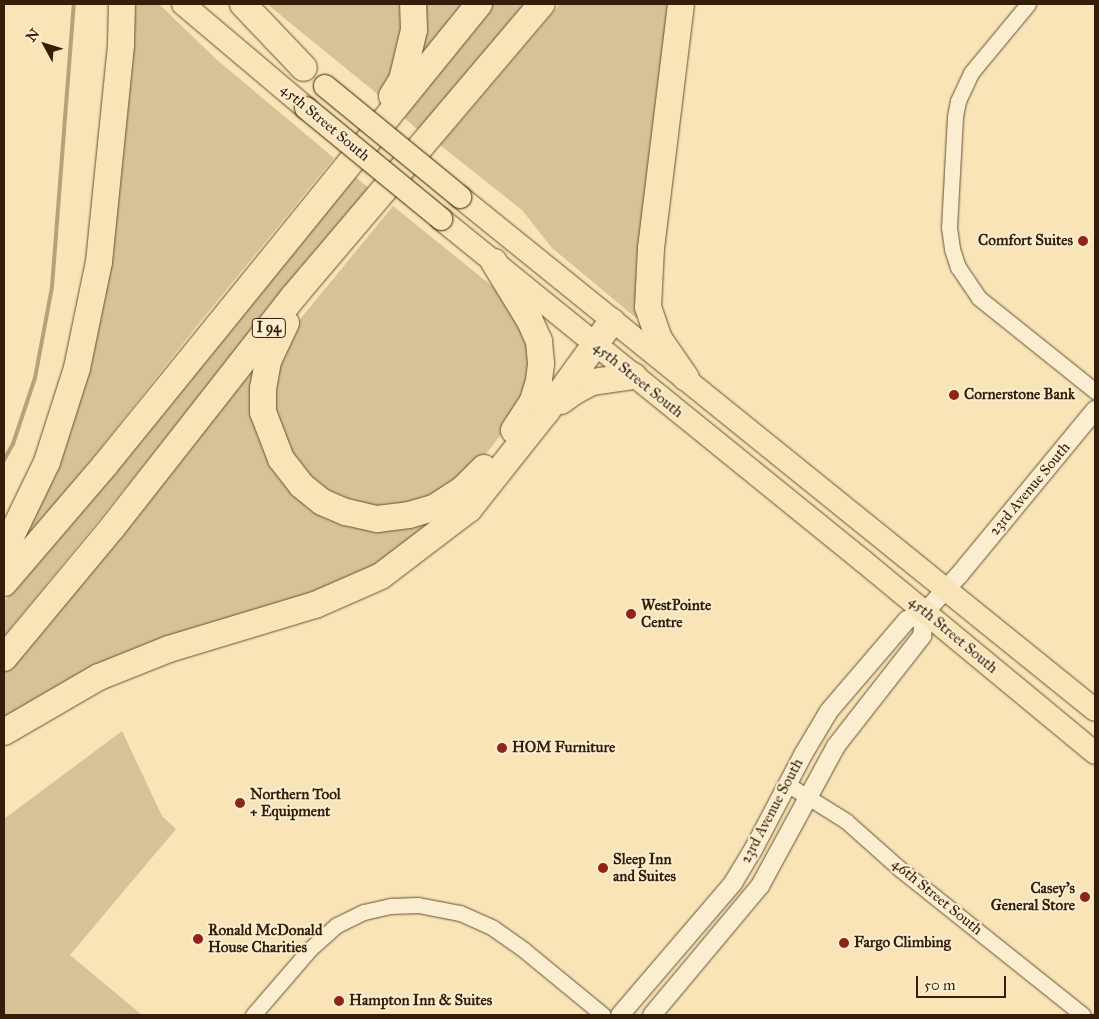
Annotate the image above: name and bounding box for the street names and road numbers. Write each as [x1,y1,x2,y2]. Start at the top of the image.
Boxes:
street label: 45th Street South [277,81,373,165]
road number: I 94 [252,316,286,339]
street label: 45th Street South [589,338,687,422]
street label: 23rd Avenue South [986,439,1074,539]
street label: 45th Street South [905,593,1001,677]
street label: 23rd Avenue South [737,756,807,866]
street label: 46th Street South [888,855,986,939]

